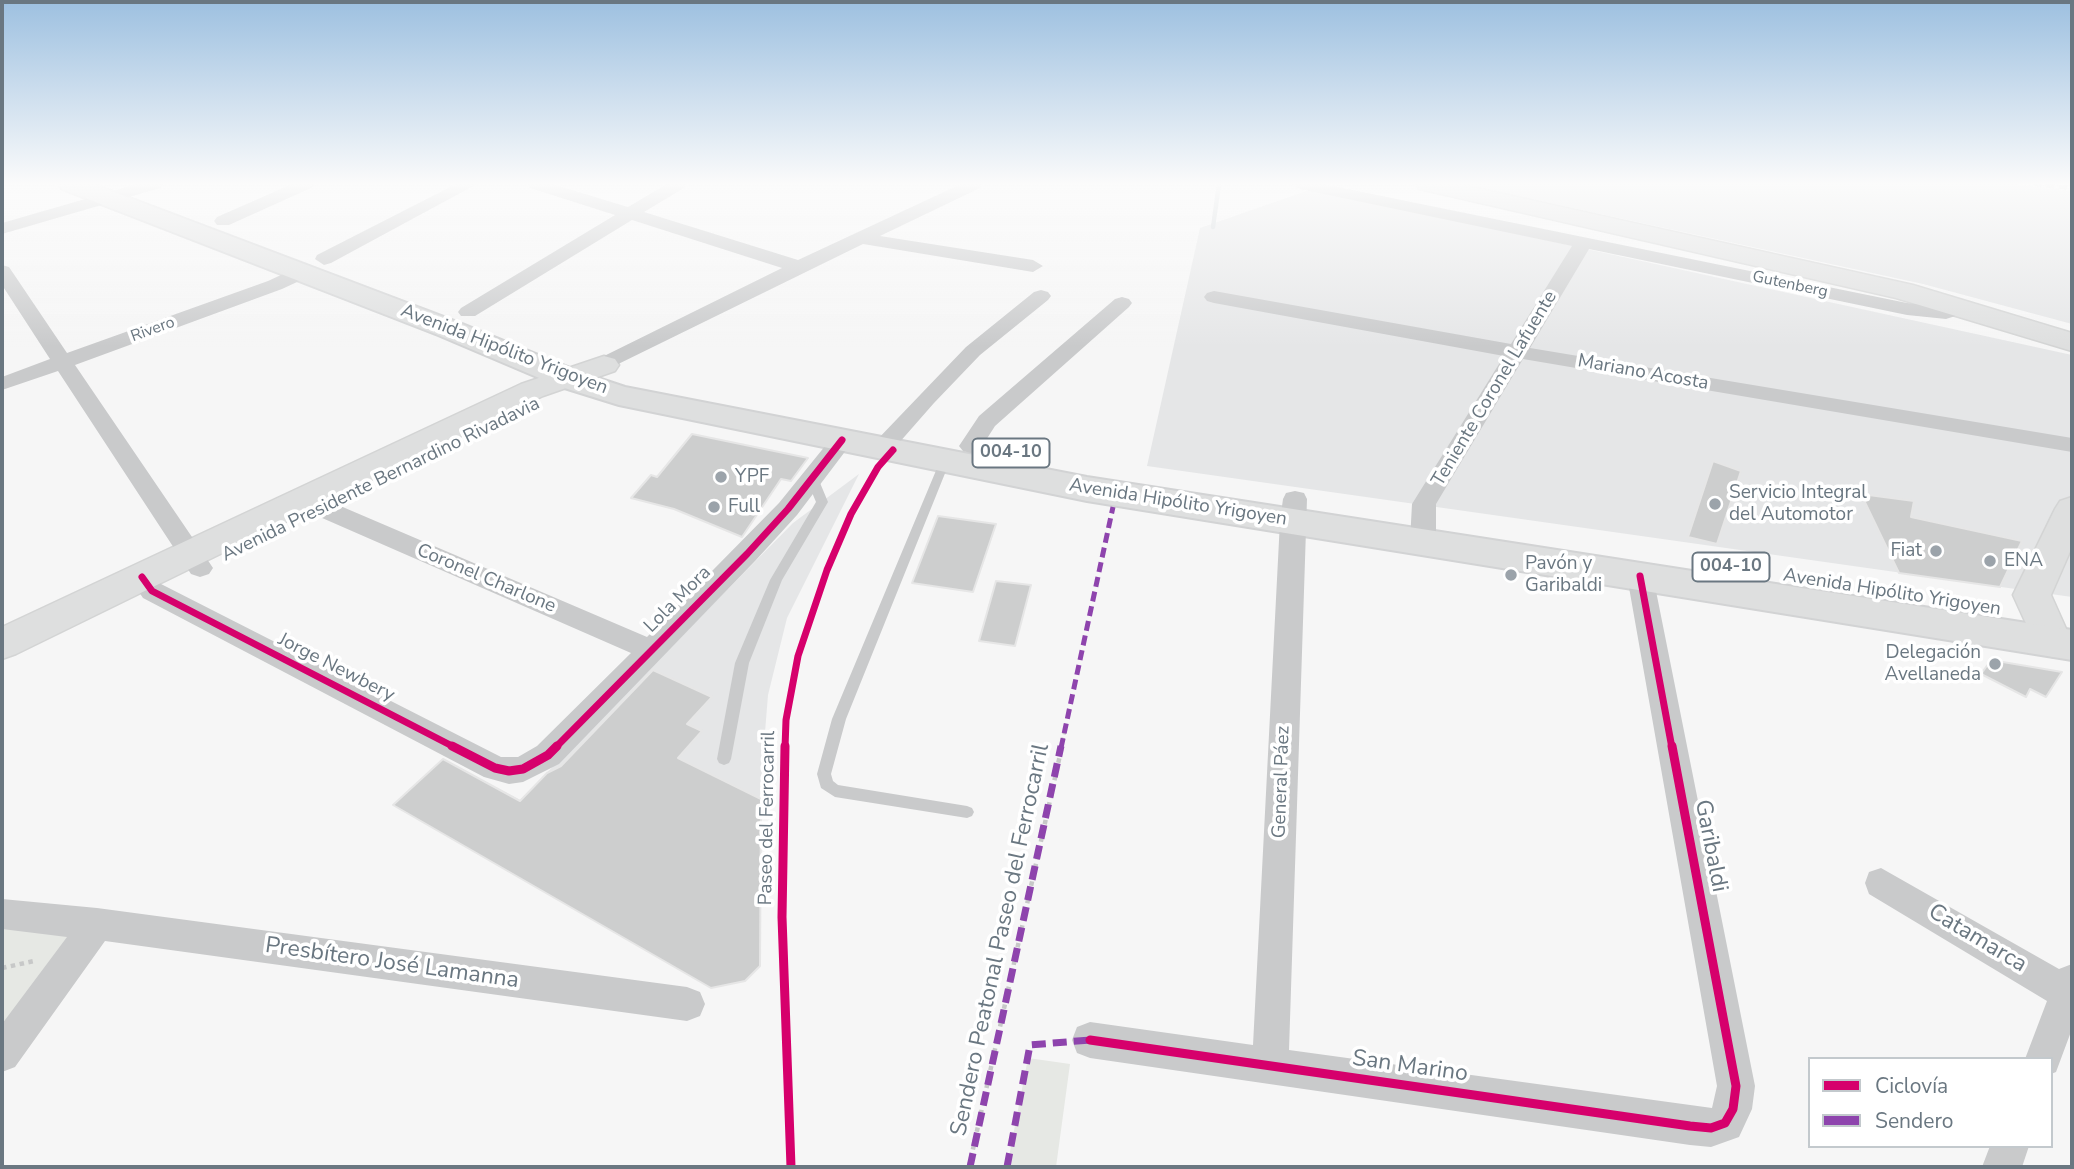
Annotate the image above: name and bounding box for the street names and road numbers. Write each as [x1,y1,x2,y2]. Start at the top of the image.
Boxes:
street label: Gutenberg [1751,268,1829,302]
street label: Teniente Coronel Lafuente [1428,287,1562,491]
street label: Avenida Hipólito Yrigoyen [397,300,611,400]
street label: Rivero [128,313,178,347]
street label: Mariano Acosta [1576,350,1710,396]
street label: Avenida Presidente Bernardino Rivadavia [218,393,544,567]
road number: 004-10 [972,438,1050,467]
street label: Avenida Hipólito Yrigoyen [1068,475,1288,531]
street label: Coronel Charlone [413,539,559,619]
road number: 004-10 [1692,552,1770,582]
street label: Lola Mora [640,562,716,638]
street label: Avenida Hipólito Yrigoyen [1782,565,2002,621]
street label: Jorge Newbery [274,629,398,707]
street label: General Páez [1269,725,1295,839]
street label: Paseo del Ferrocarril [755,730,781,906]
street label: Sendero Peatonal Paseo del Ferrocarril [946,741,1056,1139]
street label: Garibaldi [1688,797,1732,895]
street label: Catamarca [1923,899,2031,979]
street label: Presbítero José Lamanna [263,933,521,995]
street label: San Marino [1350,1045,1470,1089]

